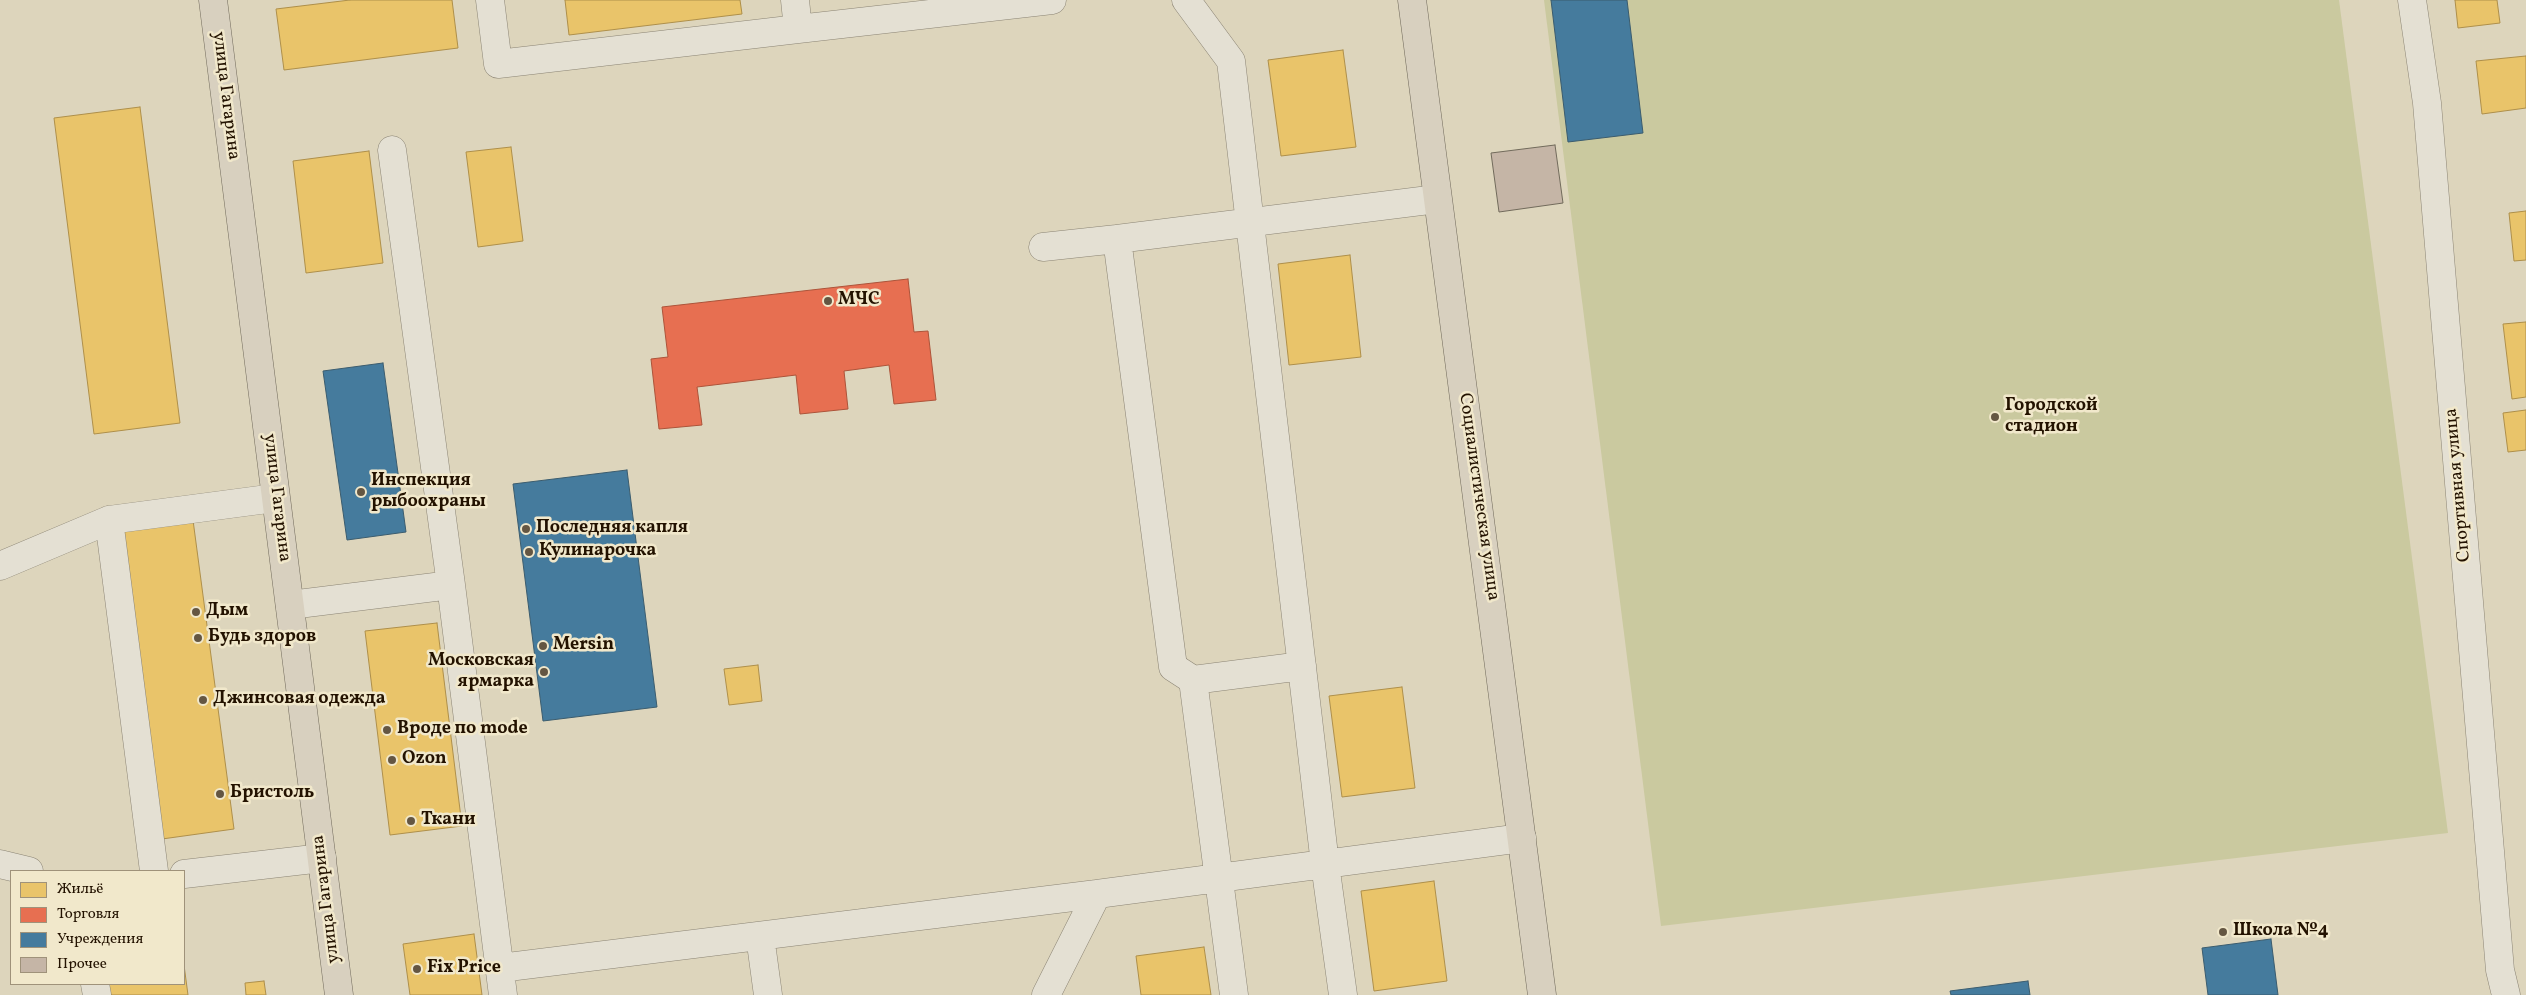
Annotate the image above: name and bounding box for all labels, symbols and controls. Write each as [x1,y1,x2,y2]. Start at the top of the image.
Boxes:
street label: улица Гагарина [206,31,244,161]
place label: МЧС [838,290,880,312]
marker: МЧС [822,295,834,307]
street label: Социалистическая улица [1453,392,1503,602]
place label: Городской стадион [2005,396,2098,438]
street label: Спортивная улица [2442,407,2476,563]
marker: Городской стадион [1989,411,2001,423]
street label: улица Гагарина [257,433,295,563]
place label: Инспекция рыбоохраны [371,471,486,514]
marker: Инспекция рыбоохраны [355,486,367,498]
place label: Последняя капля [536,518,688,540]
marker: Последняя капля [520,523,532,535]
place label: Кулинарочка [539,541,656,563]
marker: Кулинарочка [523,546,535,558]
place label: Дым [206,601,248,623]
marker: Дым [190,606,202,618]
place label: Будь здоров [208,627,316,649]
marker: Будь здоров [192,632,204,644]
place label: Mersin [553,635,614,657]
marker: Mersin [537,640,549,652]
place label: Московская ярмарка [428,651,534,694]
marker: Московская ярмарка [538,666,550,678]
place label: Джинсовая одежда [213,689,386,711]
marker: Джинсовая одежда [197,694,209,706]
place label: Вроде по mode [397,719,528,741]
marker: Вроде по mode [381,724,393,736]
place label: Ozon [402,749,447,771]
marker: Ozon [386,754,398,766]
place label: Бристоль [230,783,314,805]
marker: Бристоль [214,788,226,800]
place label: Ткани [421,810,475,832]
marker: Ткани [405,815,417,827]
street label: улица Гагарина [308,834,346,964]
legend [10,870,185,985]
text: Жильё [57,879,103,900]
text: Торговля [57,904,119,925]
place label: Школа №4 [2233,921,2329,943]
marker: Школа №4 [2217,926,2229,938]
text: Учреждения [57,929,143,950]
text: Прочее [57,954,107,975]
place label: Fix Price [427,958,501,980]
marker: Fix Price [411,963,423,975]

